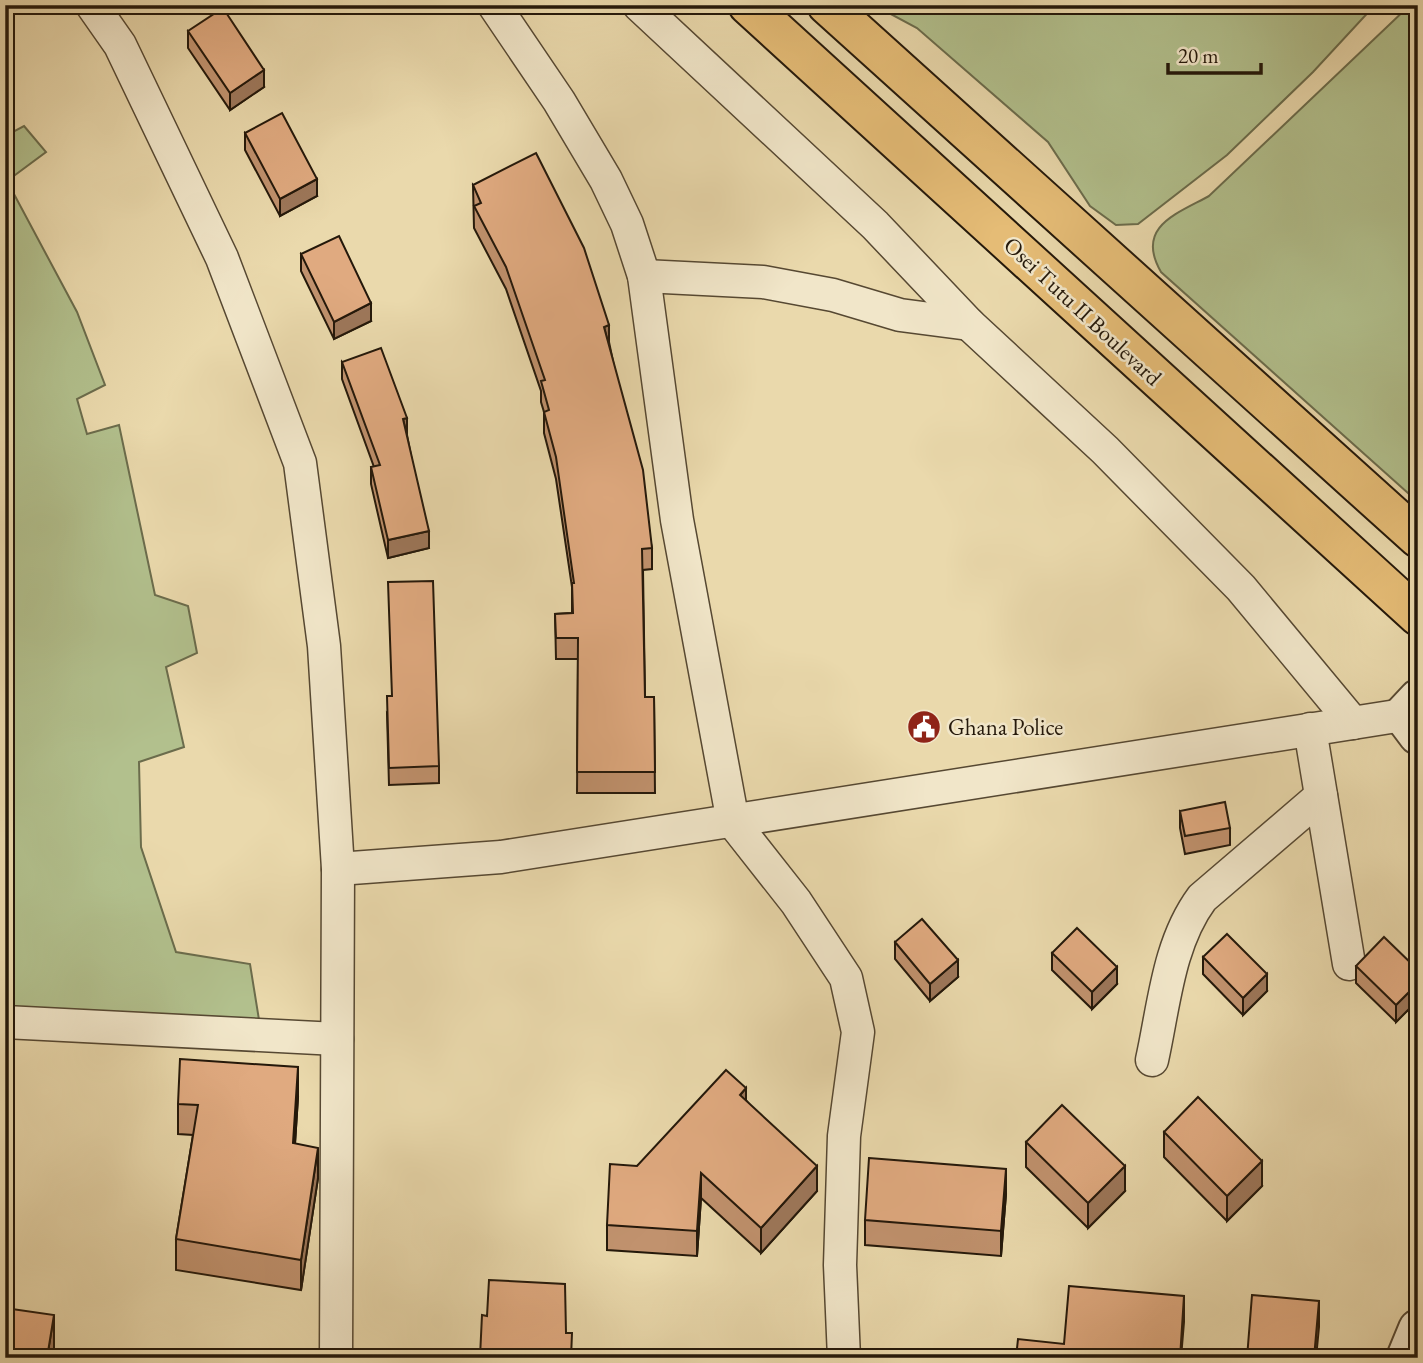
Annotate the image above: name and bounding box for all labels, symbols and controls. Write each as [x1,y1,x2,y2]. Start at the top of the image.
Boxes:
scale bar [1168,32,1260,76]
text: 20 m [1178,42,1219,69]
street label: Osei Tutu II Boulevard [998,230,1169,392]
public building icon: Ghana Police [905,708,943,746]
place label: Ghana Police [948,712,1063,742]

